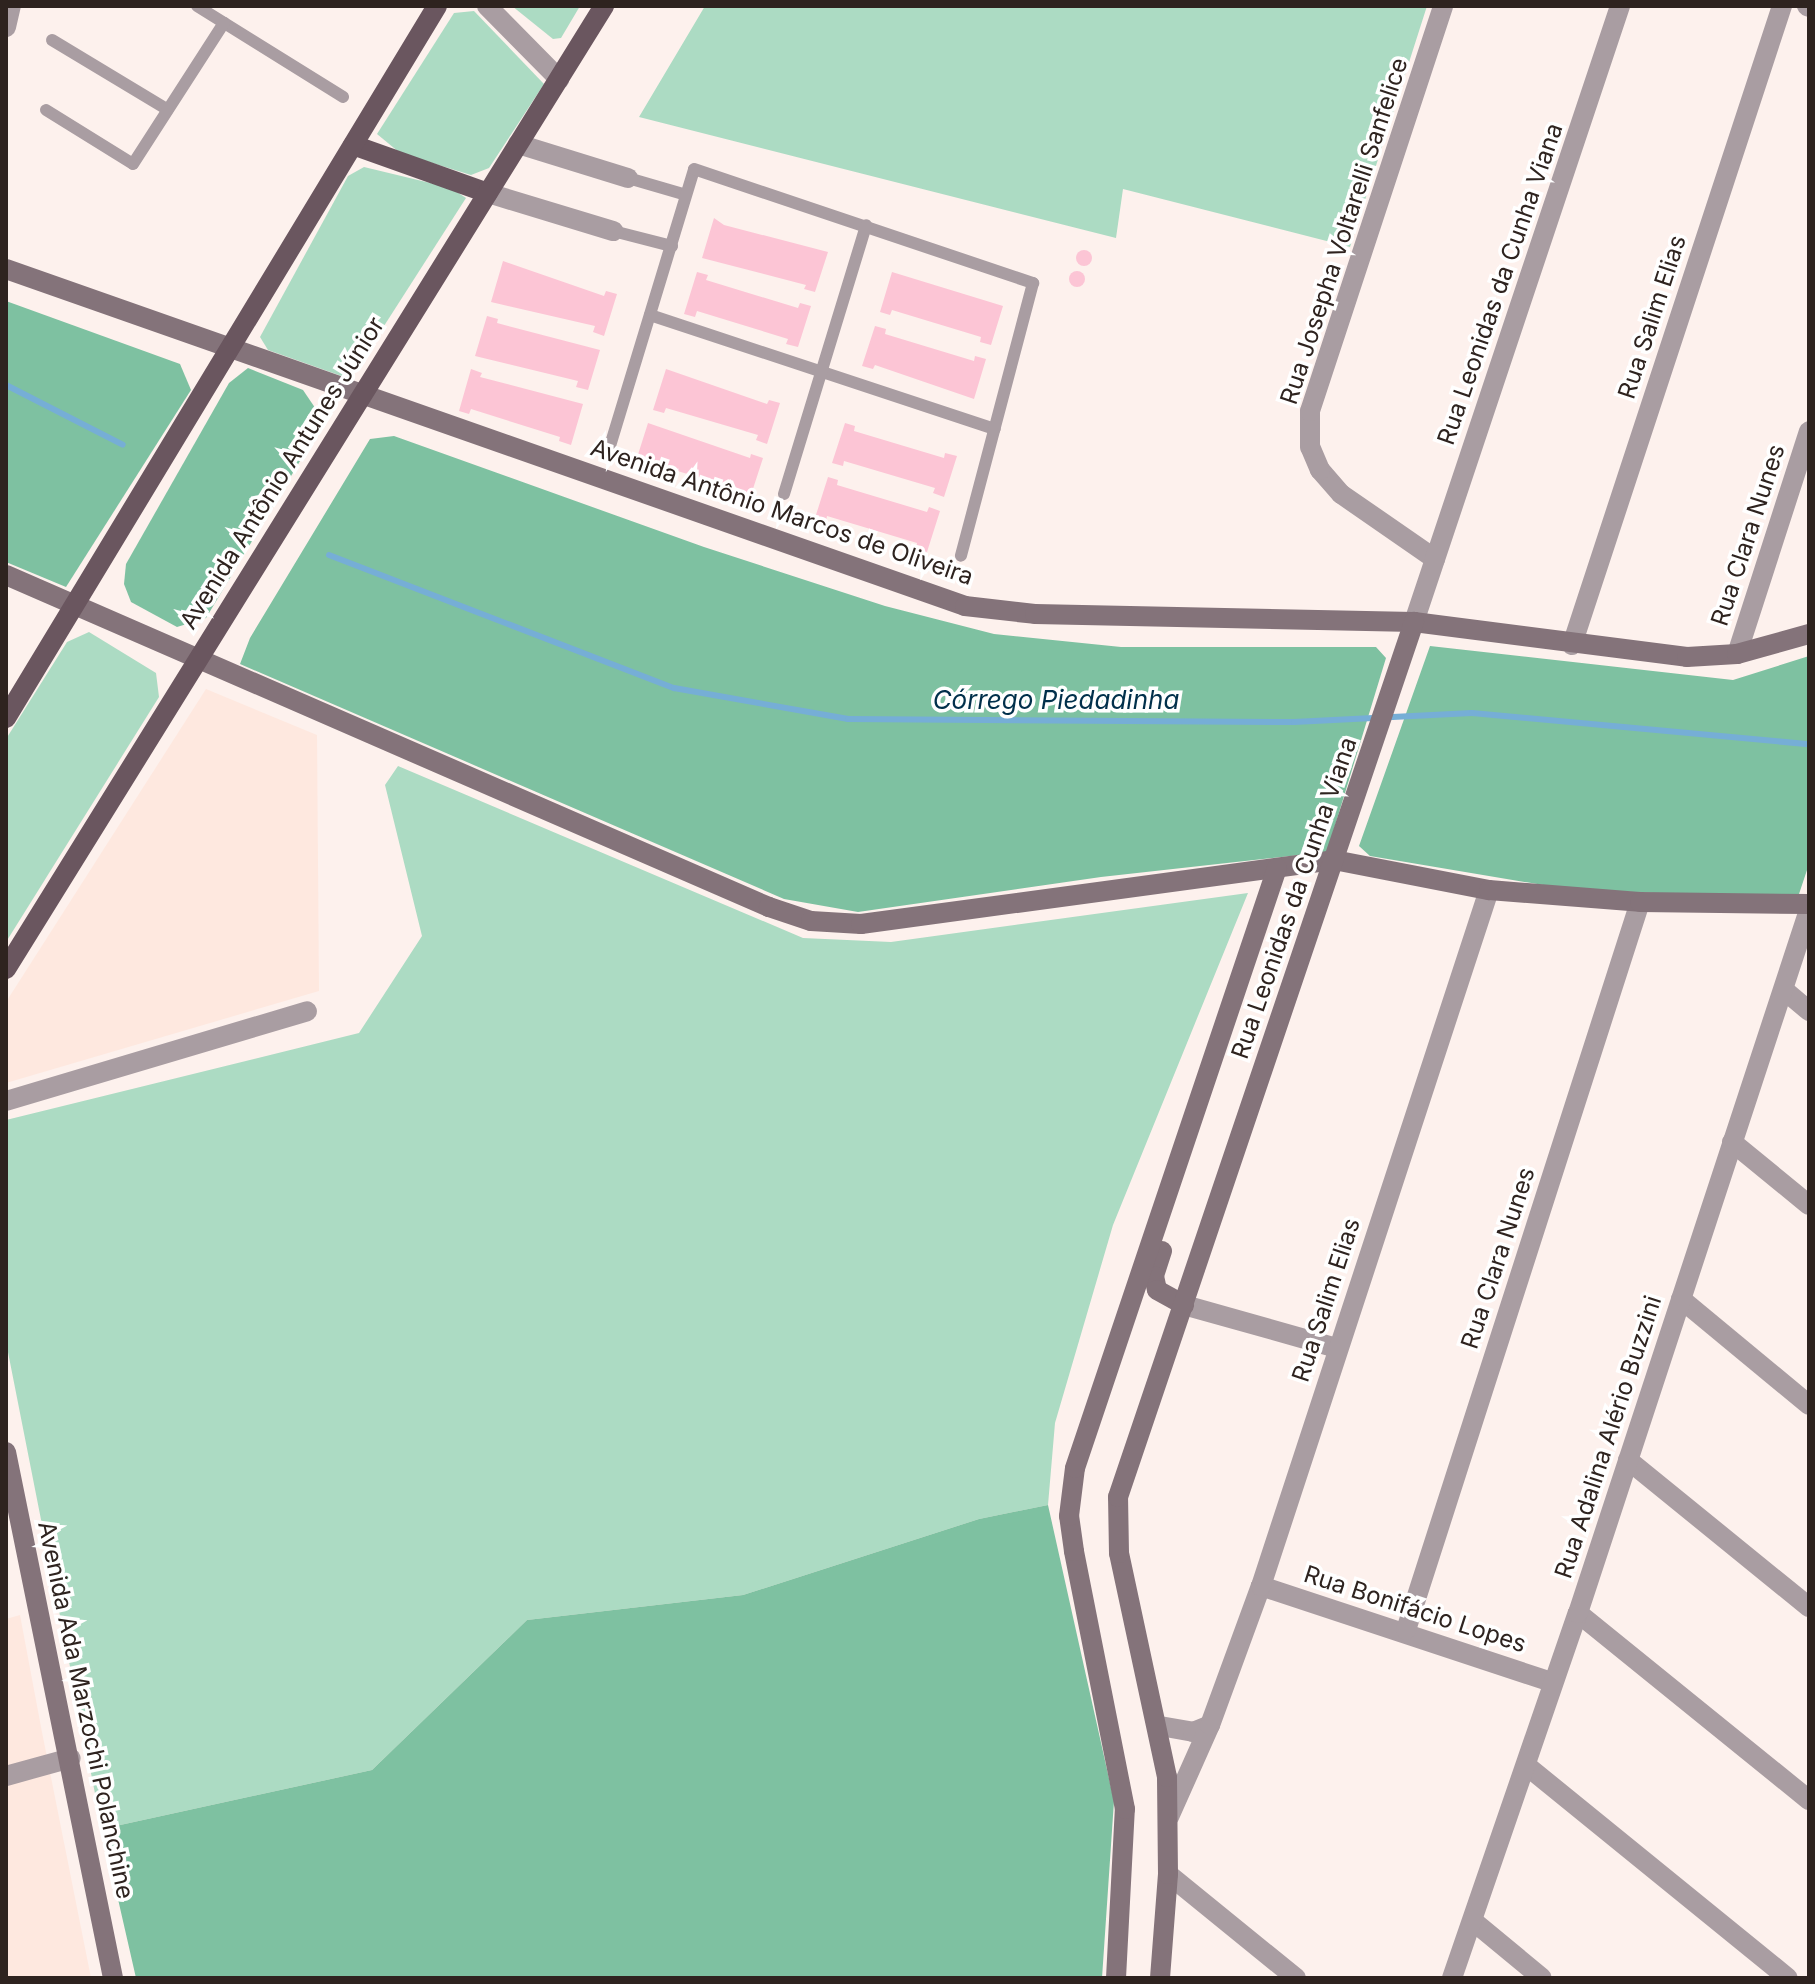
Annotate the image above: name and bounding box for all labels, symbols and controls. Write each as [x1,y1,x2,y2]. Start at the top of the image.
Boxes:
street label: Rua Josepha Voltarelli Sanfelice [1274,54,1414,408]
street label: Rua Leonidas da Cunha Viana [1431,119,1569,449]
street label: Rua Salim Elias [1612,232,1692,402]
street label: Avenida Antônio Antunes Júnior [174,312,390,634]
street label: Avenida Antônio Marcos de Oliveira [587,433,977,591]
street label: Rua Clara Nunes [1705,441,1791,629]
water label: Córrego Piedadinha [933,684,1179,716]
street label: Rua Leonidas da Cunha Viana [1225,733,1363,1063]
street label: Rua Clara Nunes [1455,1164,1541,1352]
street label: Rua Salim Elias [1286,1215,1366,1385]
street label: Rua Adalina Alério Buzzini [1549,1292,1667,1582]
street label: Avenida Ada Marzochi Polanchine [32,1519,140,1901]
street label: Rua Bonifácio Lopes [1300,1559,1530,1659]

